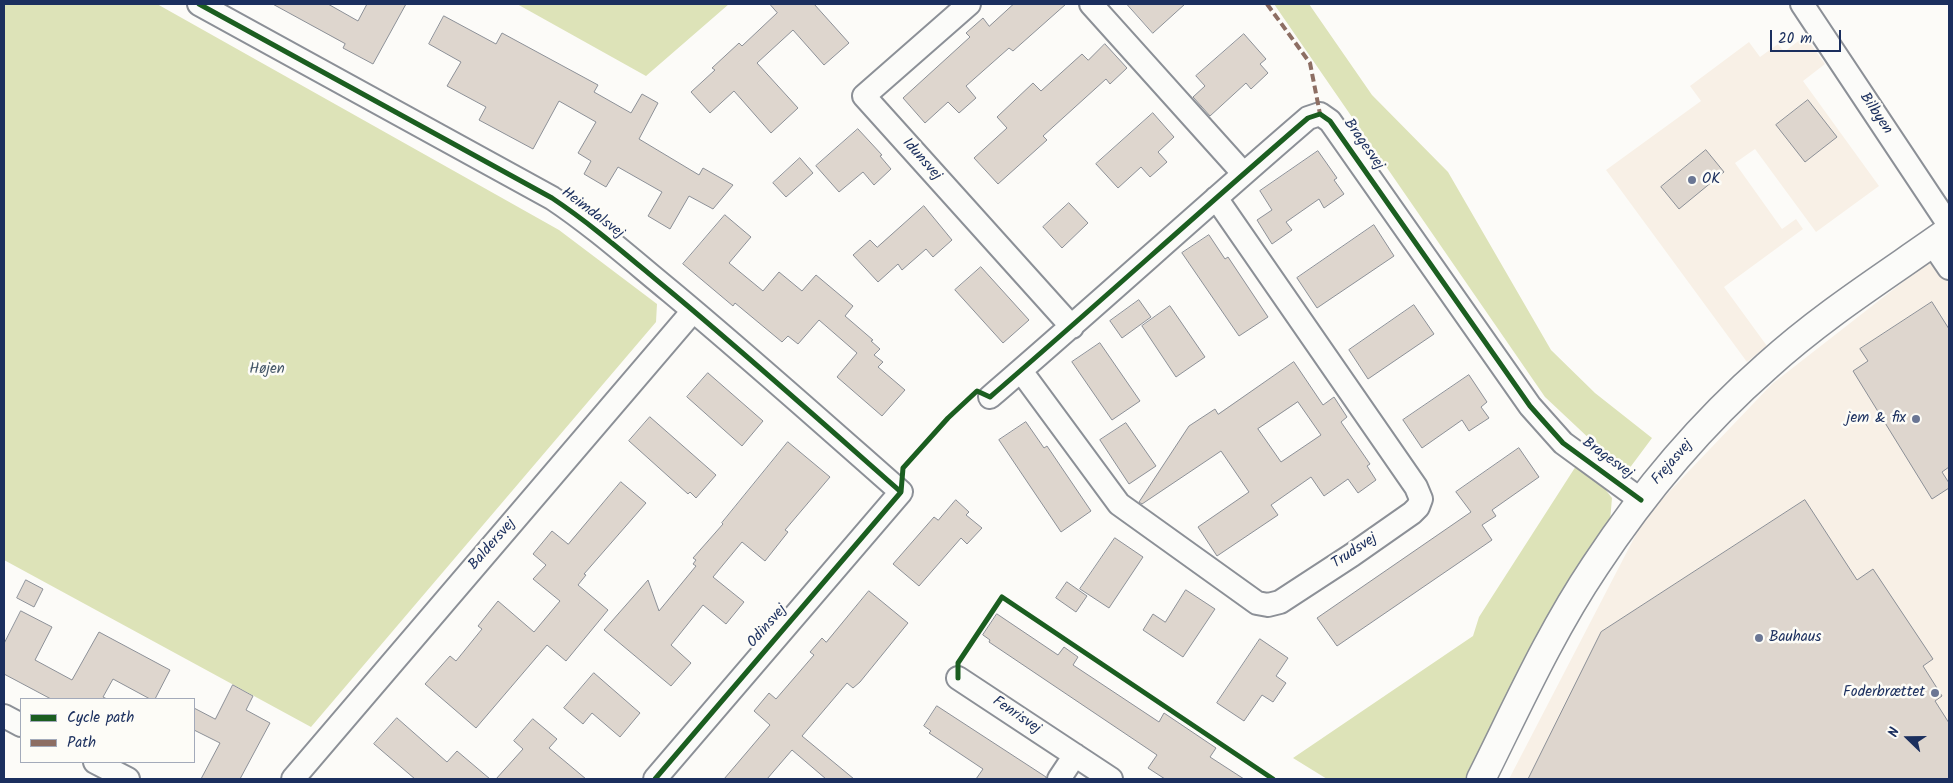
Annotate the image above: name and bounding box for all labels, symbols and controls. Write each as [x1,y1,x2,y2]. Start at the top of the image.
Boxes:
scale bar [1773,20,1844,52]
text: 20 m [1778,27,1812,51]
street label: Bilbyen [1855,90,1895,138]
street label: Bragesvej [1339,116,1387,174]
street label: Idunsvej [897,135,945,185]
place label: OK [1702,171,1720,189]
marker: OK [1686,174,1698,186]
street label: Heimdalsvej [557,185,627,243]
park label: Højen [249,361,285,379]
place label: jem & fix [1847,410,1906,428]
marker: jem & fix [1910,413,1922,425]
street label: Bragesvej [1578,434,1636,484]
street label: Frejasvej [1649,437,1697,489]
street label: Baldersvej [466,515,520,575]
street label: Trudsvej [1329,530,1381,574]
street label: Odinsvej [744,602,792,652]
place label: Bauhaus [1769,629,1821,647]
marker: Bauhaus [1753,632,1765,644]
place label: Foderbrættet [1843,684,1925,702]
marker: Foderbrættet [1929,687,1941,699]
street label: Fenrisvej [988,693,1044,739]
legend [20,698,195,763]
text: Cycle path [67,706,134,730]
north arrow [1883,713,1933,763]
text: N [1882,724,1906,741]
text: Path [67,731,96,755]

